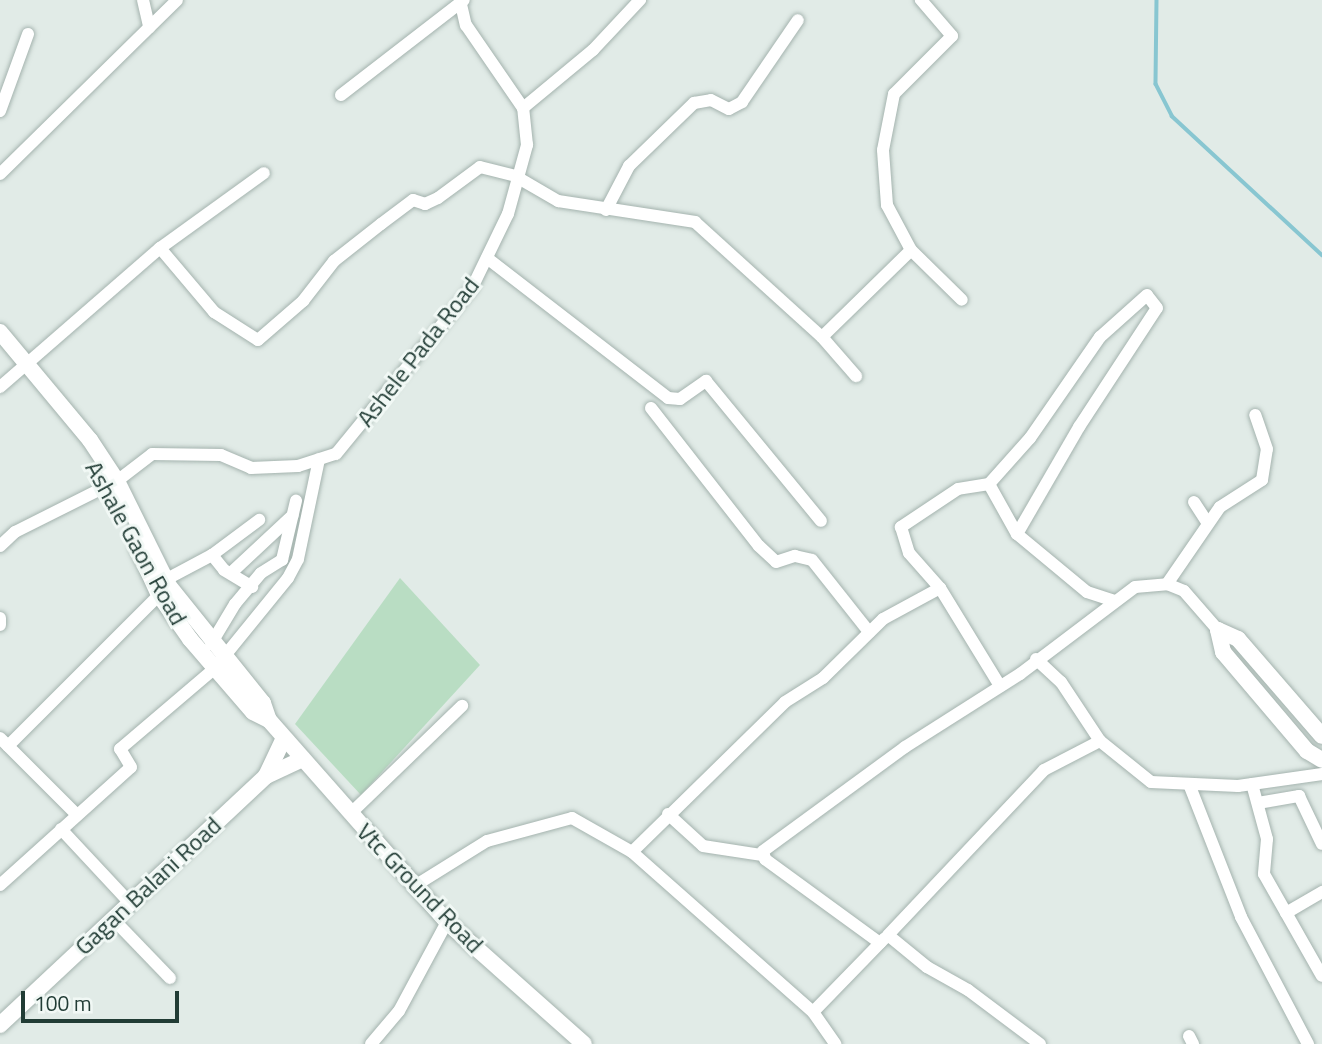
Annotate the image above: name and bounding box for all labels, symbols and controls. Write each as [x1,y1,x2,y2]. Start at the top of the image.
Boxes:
street label: Ashele Pada Road [351,272,485,432]
street label: Ashale Gaon Road [79,456,193,630]
street label: Gagan Balani Road [69,811,227,961]
street label: Vtc Ground Road [351,817,489,959]
scale bar [24,978,182,1022]
text: 100 m [34,987,91,1019]

